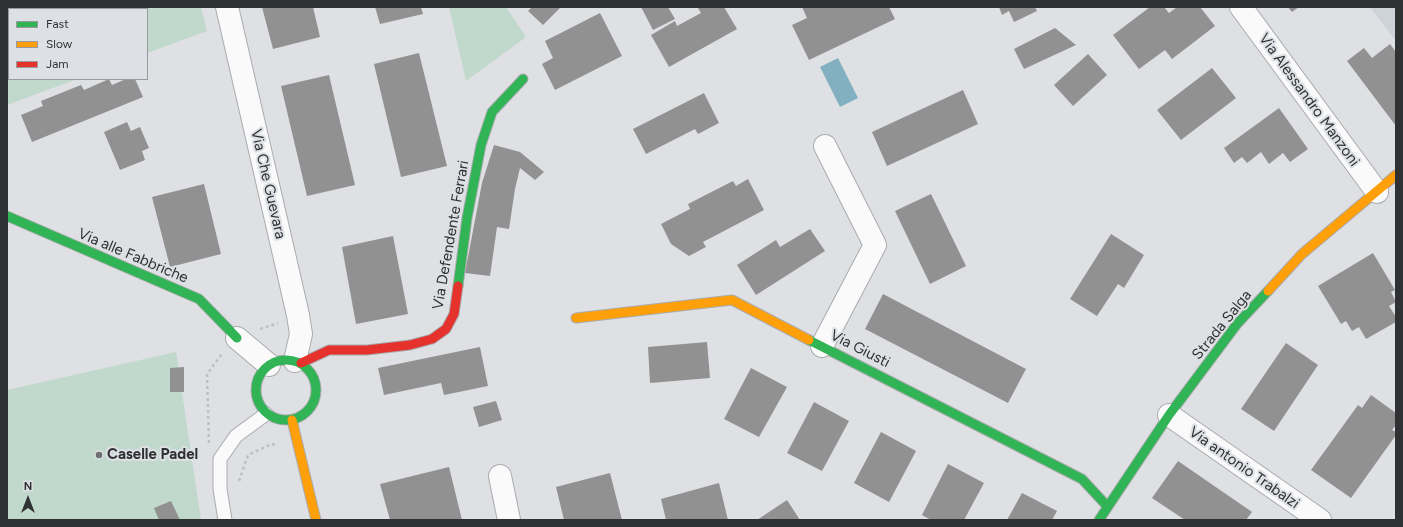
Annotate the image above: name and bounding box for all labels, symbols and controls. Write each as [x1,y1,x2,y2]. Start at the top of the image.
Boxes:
legend [8,8,148,80]
text: Fast [46,17,69,31]
street label: Via Alessandro Manzoni [1255,30,1363,170]
text: Slow [46,37,72,51]
text: Jam [46,57,69,71]
street label: Via Che Guevara [247,127,289,241]
street label: Via Defendente Ferrari [429,159,473,311]
street label: Via alle Fabbriche [75,225,191,287]
street label: Strada Salga [1188,287,1256,363]
street label: Via Giusti [827,326,893,372]
street label: Via antonio Trabalzi [1185,423,1303,513]
place label: Caselle Padel [107,446,198,464]
marker: Caselle Padel [94,450,104,460]
north arrow [8,479,48,519]
text: N [24,480,32,493]

